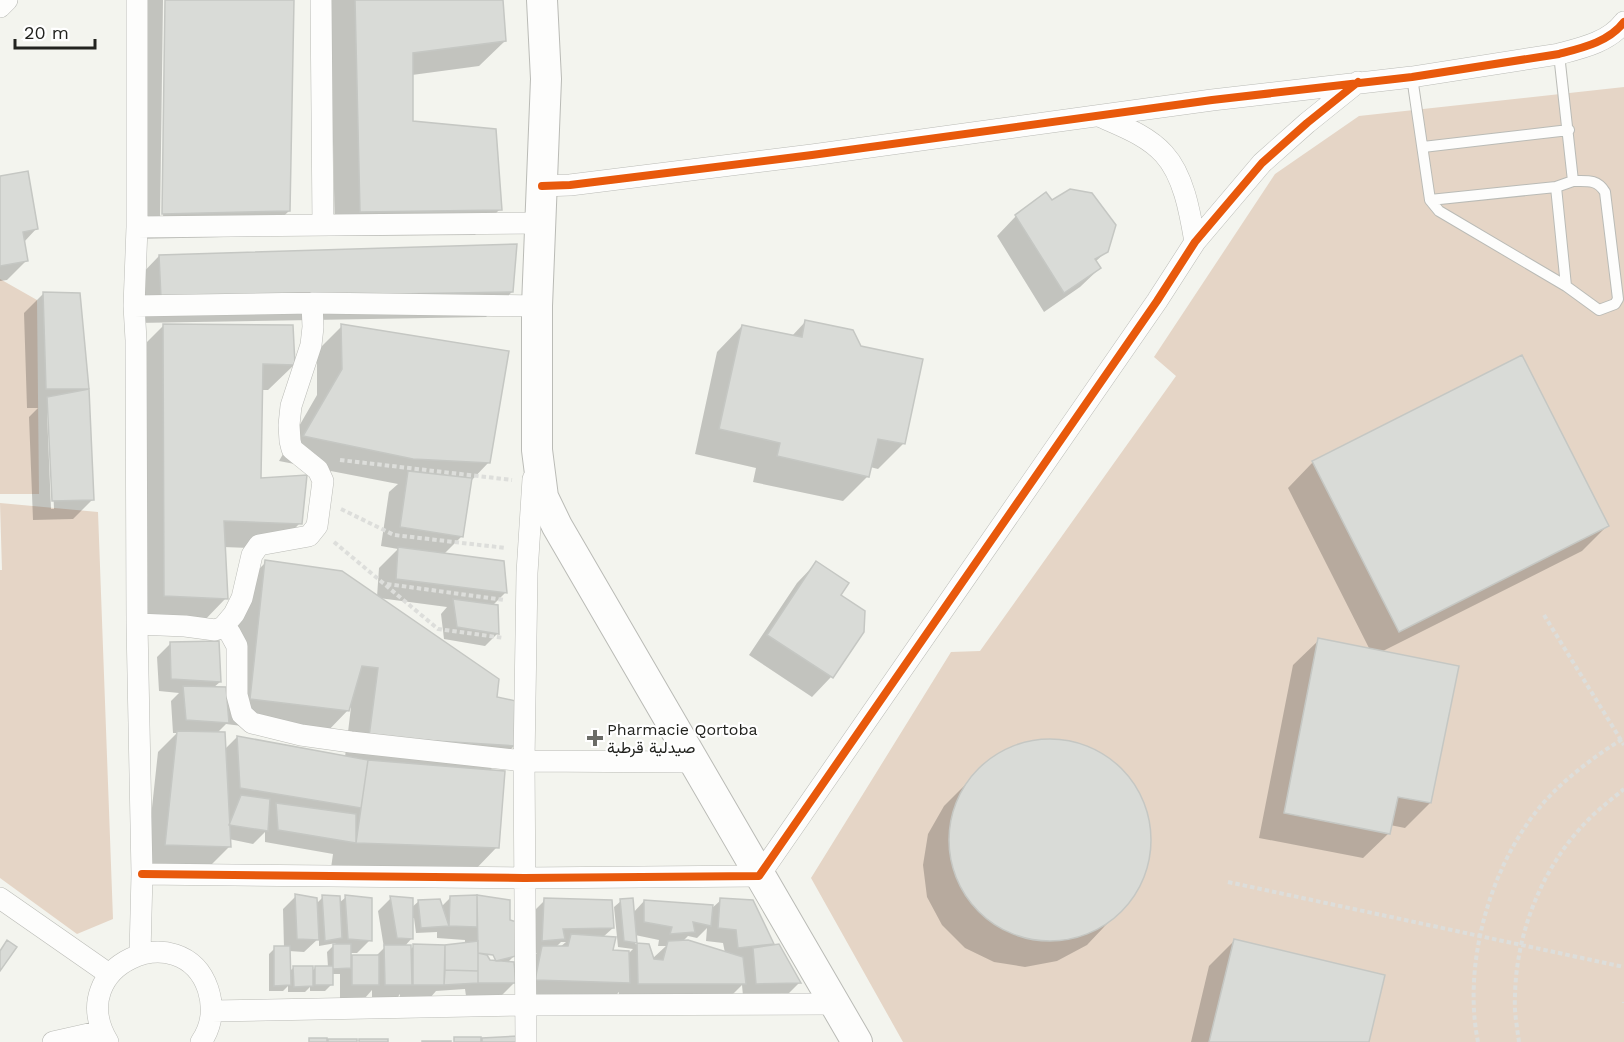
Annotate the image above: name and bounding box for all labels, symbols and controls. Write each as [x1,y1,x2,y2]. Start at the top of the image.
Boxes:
scale bar [15,12,94,50]
text: 20 m [24,22,69,43]
place label: Pharmacie Qortoba صيدلية قرطبة [607,720,757,758]
marker: Pharmacie Qortoba صيدلية قرطبة [588,731,602,745]

